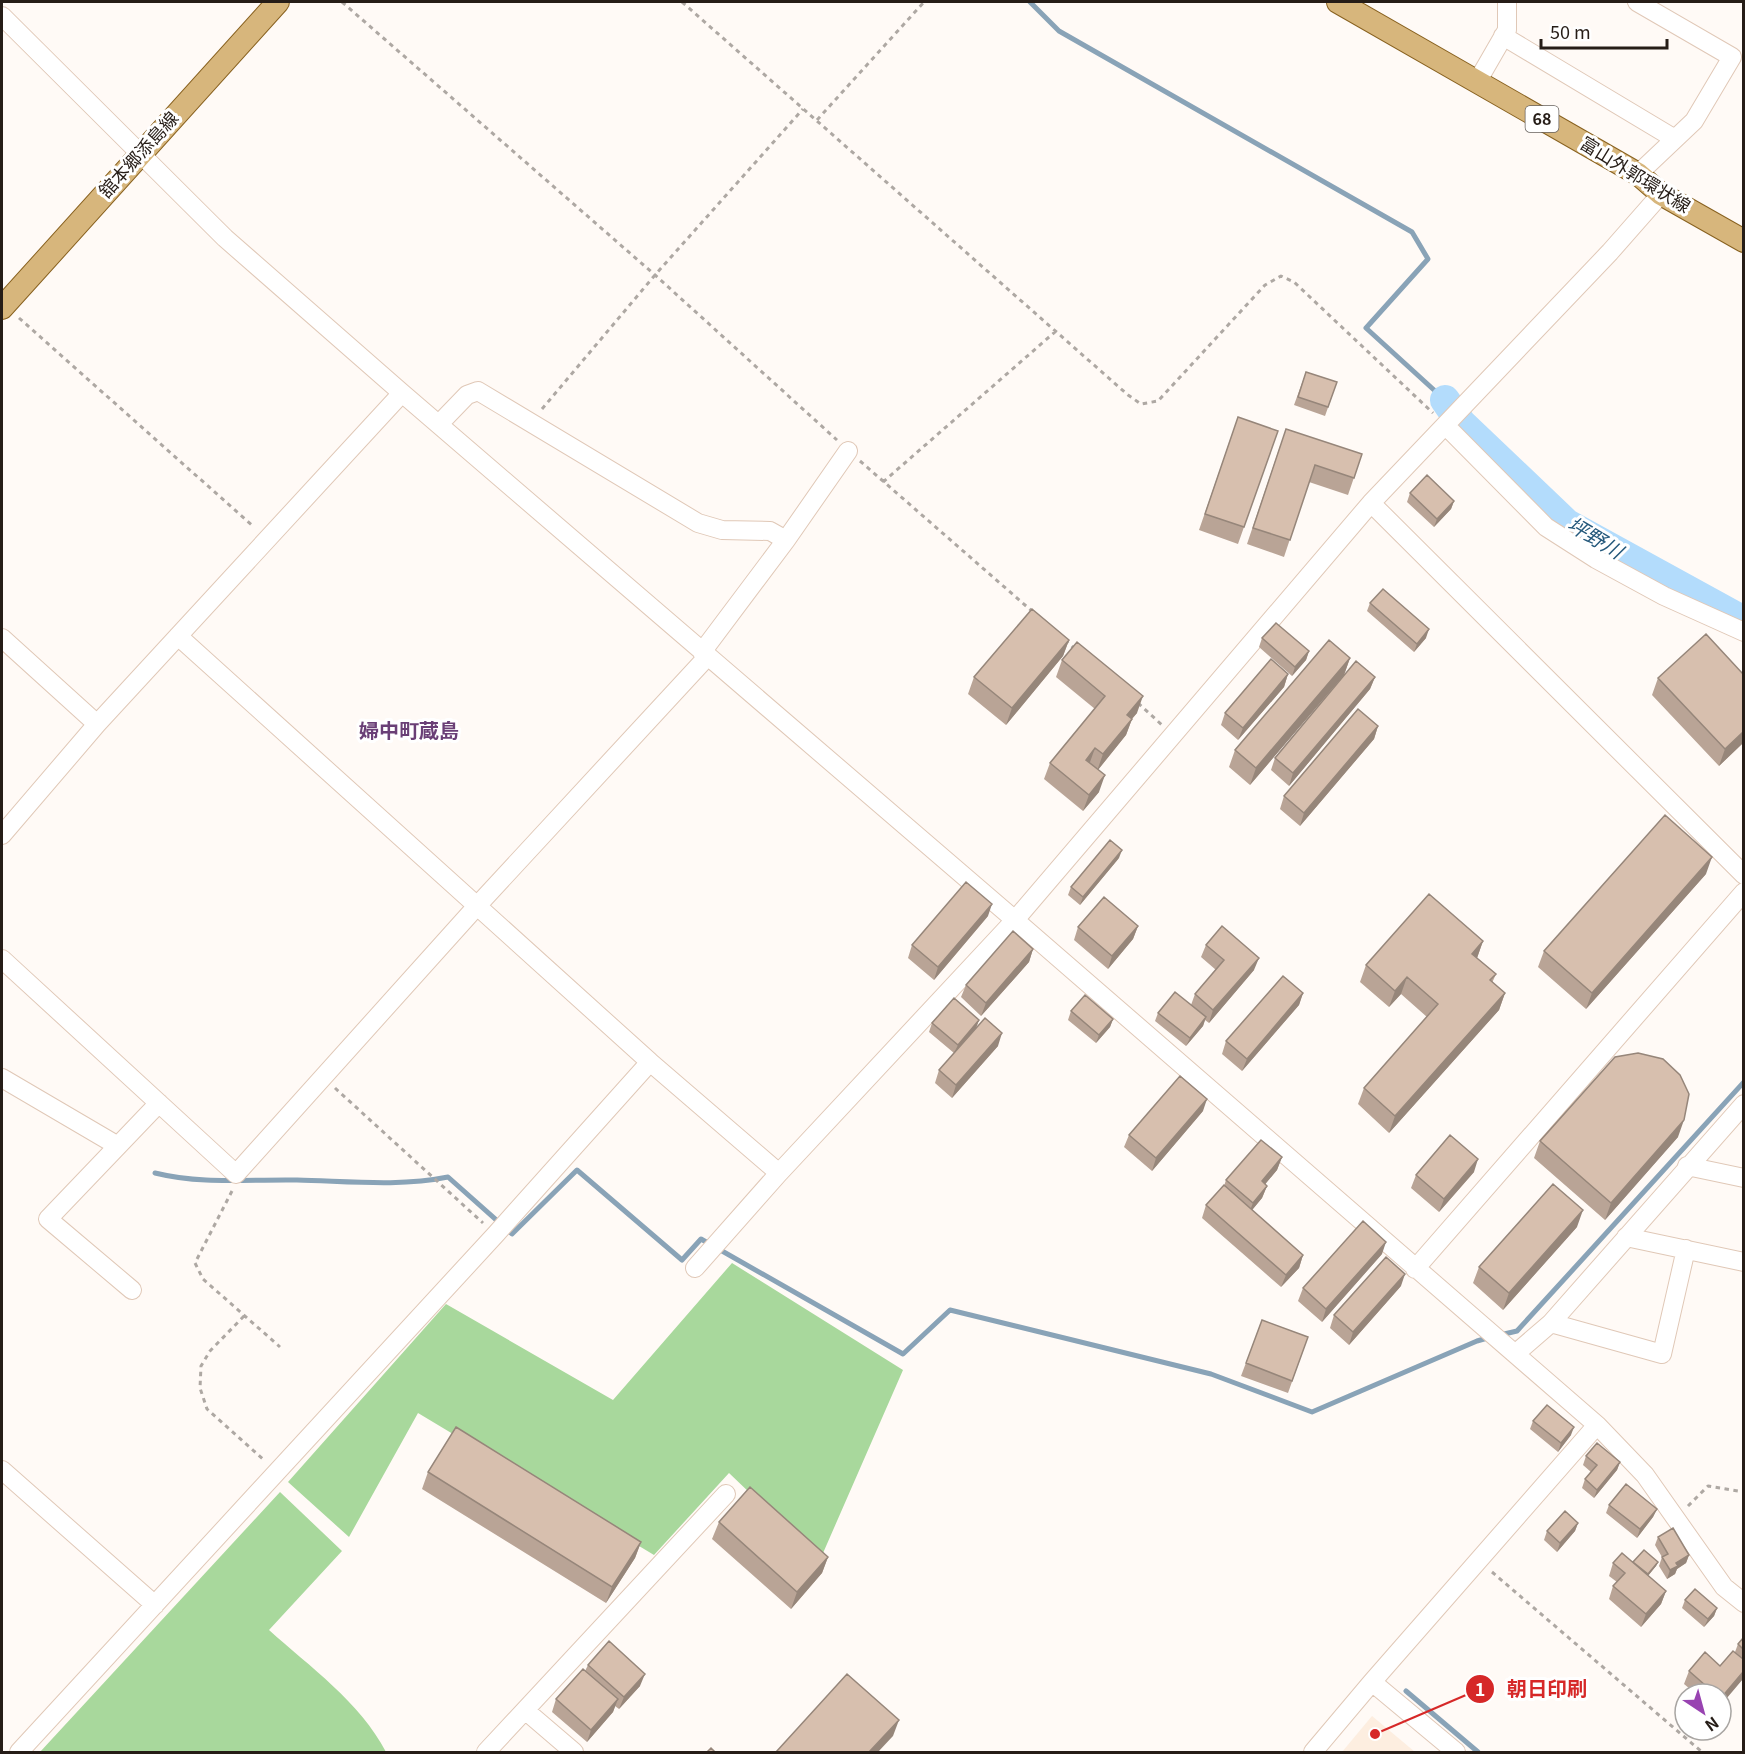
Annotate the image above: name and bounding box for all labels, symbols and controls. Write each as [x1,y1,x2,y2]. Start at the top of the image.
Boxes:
scale bar [1541,12,1667,50]
text: 50 m [1550,18,1591,44]
street label: 舘本郷添島線 [92,105,183,202]
road number: 68 [1526,106,1558,132]
street label: 富山外郭環状線 [1576,129,1696,218]
water label: 坪野川 [1563,509,1631,566]
district label: 婦中町蔵島 [359,715,459,744]
callout: 朝日印刷 [1465,1670,1599,1708]
text: 朝日印刷 [1507,1673,1587,1702]
text: 1 [1475,1675,1485,1701]
north arrow [1673,1682,1733,1742]
text: N [1701,1712,1724,1738]

